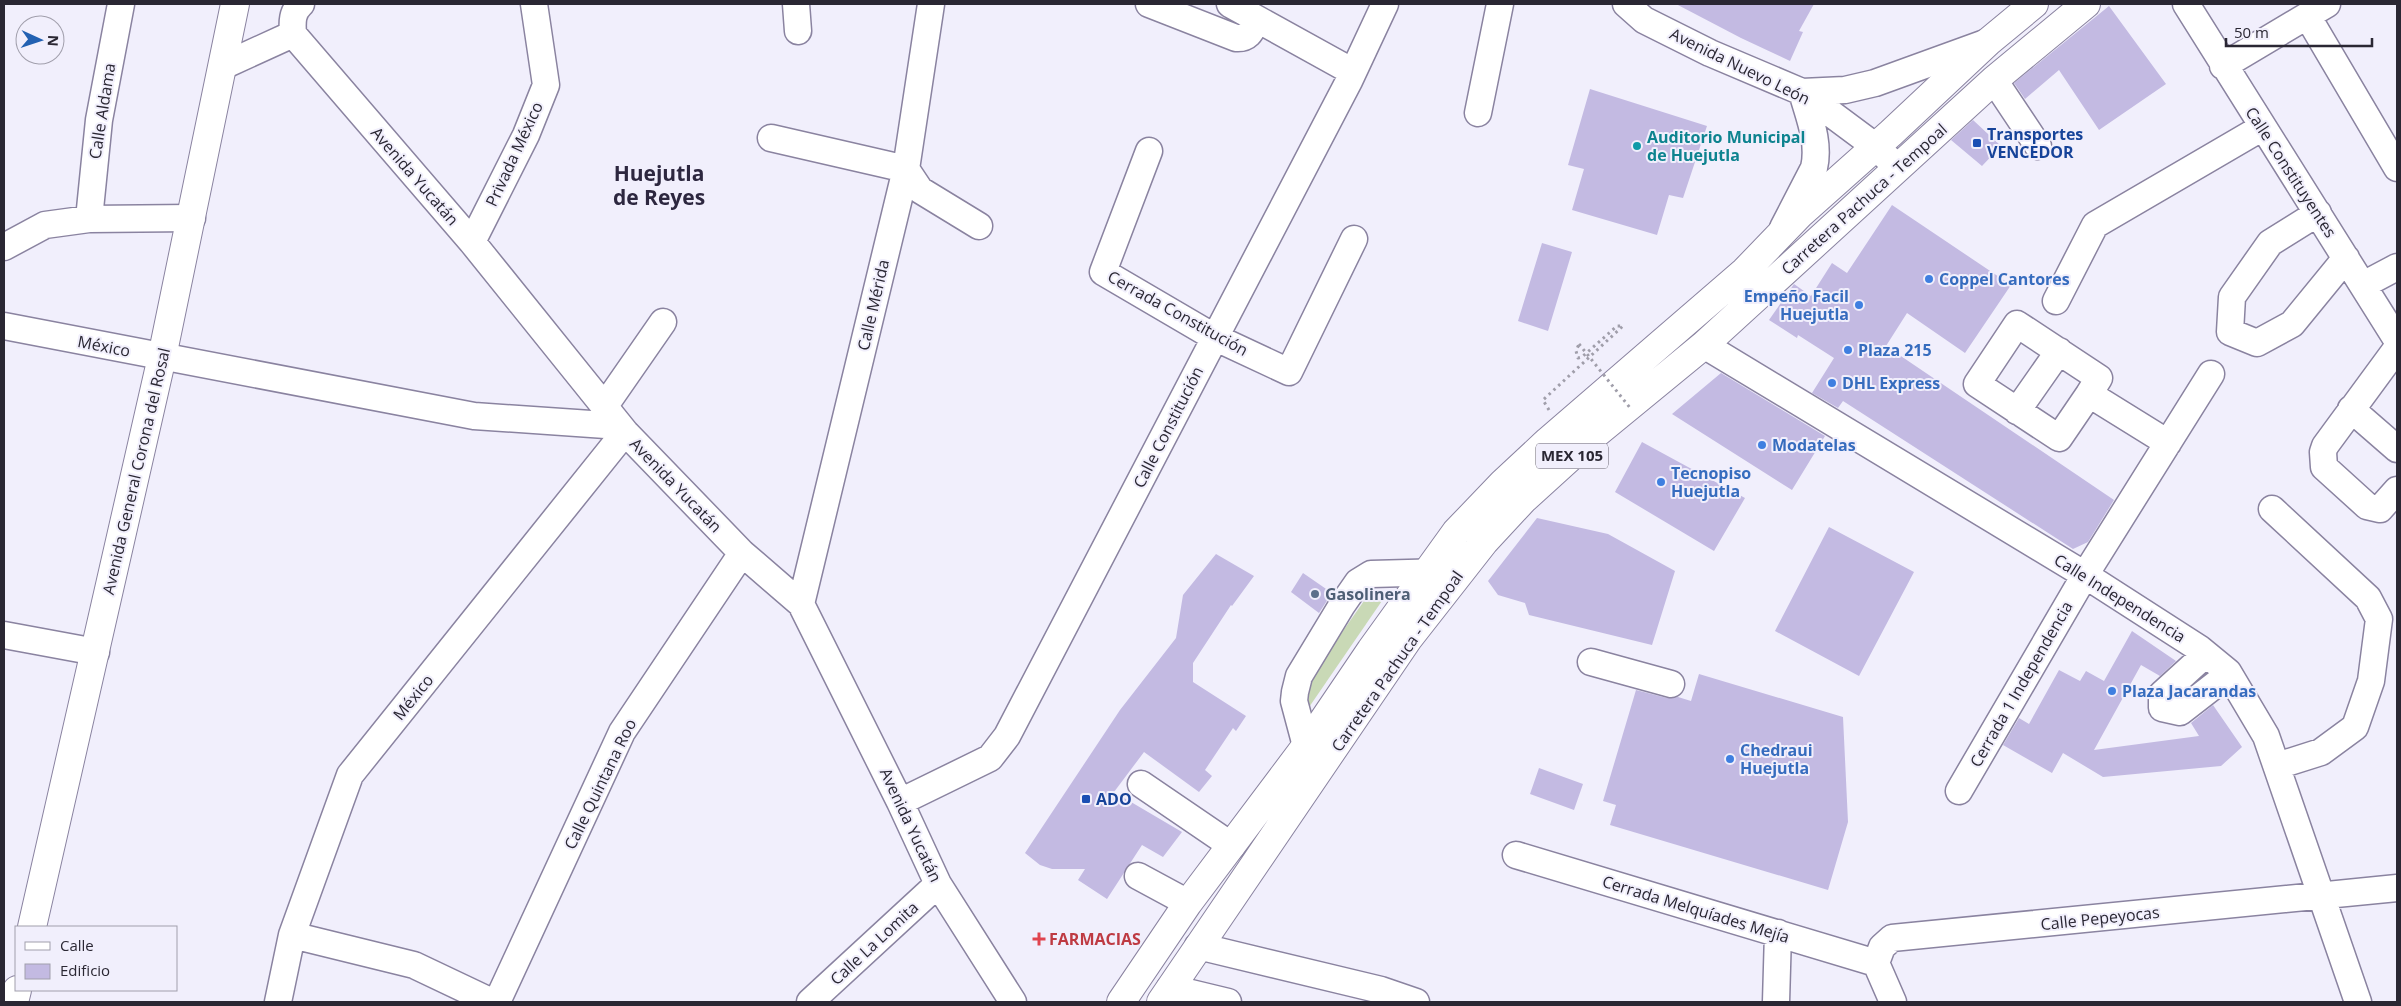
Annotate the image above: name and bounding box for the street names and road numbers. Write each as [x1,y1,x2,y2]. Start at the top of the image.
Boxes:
street label: Avenida Nuevo León [1666,23,1814,109]
street label: Calle Aldama [84,62,120,160]
street label: Privada México [480,98,548,210]
street label: Calle Constituyentes [2240,102,2342,242]
street label: Carretera Pachuca - Tempoal [1776,119,1952,279]
street label: Avenida Yucatán [366,122,464,230]
street label: Calle Mérida [852,257,894,353]
street label: Cerrada Constitución [1104,265,1252,361]
street label: México [76,330,132,362]
street label: Avenida General Corona del Rosal [97,345,175,597]
street label: Calle Constitución [1128,362,1208,492]
street label: Avenida Yucatán [625,433,727,537]
road number: MEX 105 [1536,444,1608,468]
street label: Calle Independencia [2050,549,2190,647]
street label: Carretera Pachuca - Tempoal [1326,566,1468,756]
street label: Cerrada 1 Independencia [1964,597,2078,771]
street label: México [388,669,438,725]
street label: Calle Quintana Roo [559,715,641,853]
street label: Avenida Yucatán [875,764,947,886]
street label: Cerrada Melquíades Mejía [1600,870,1792,948]
street label: Calle La Lomita [825,896,923,990]
street label: Calle Pepeyocas [2039,901,2161,935]

